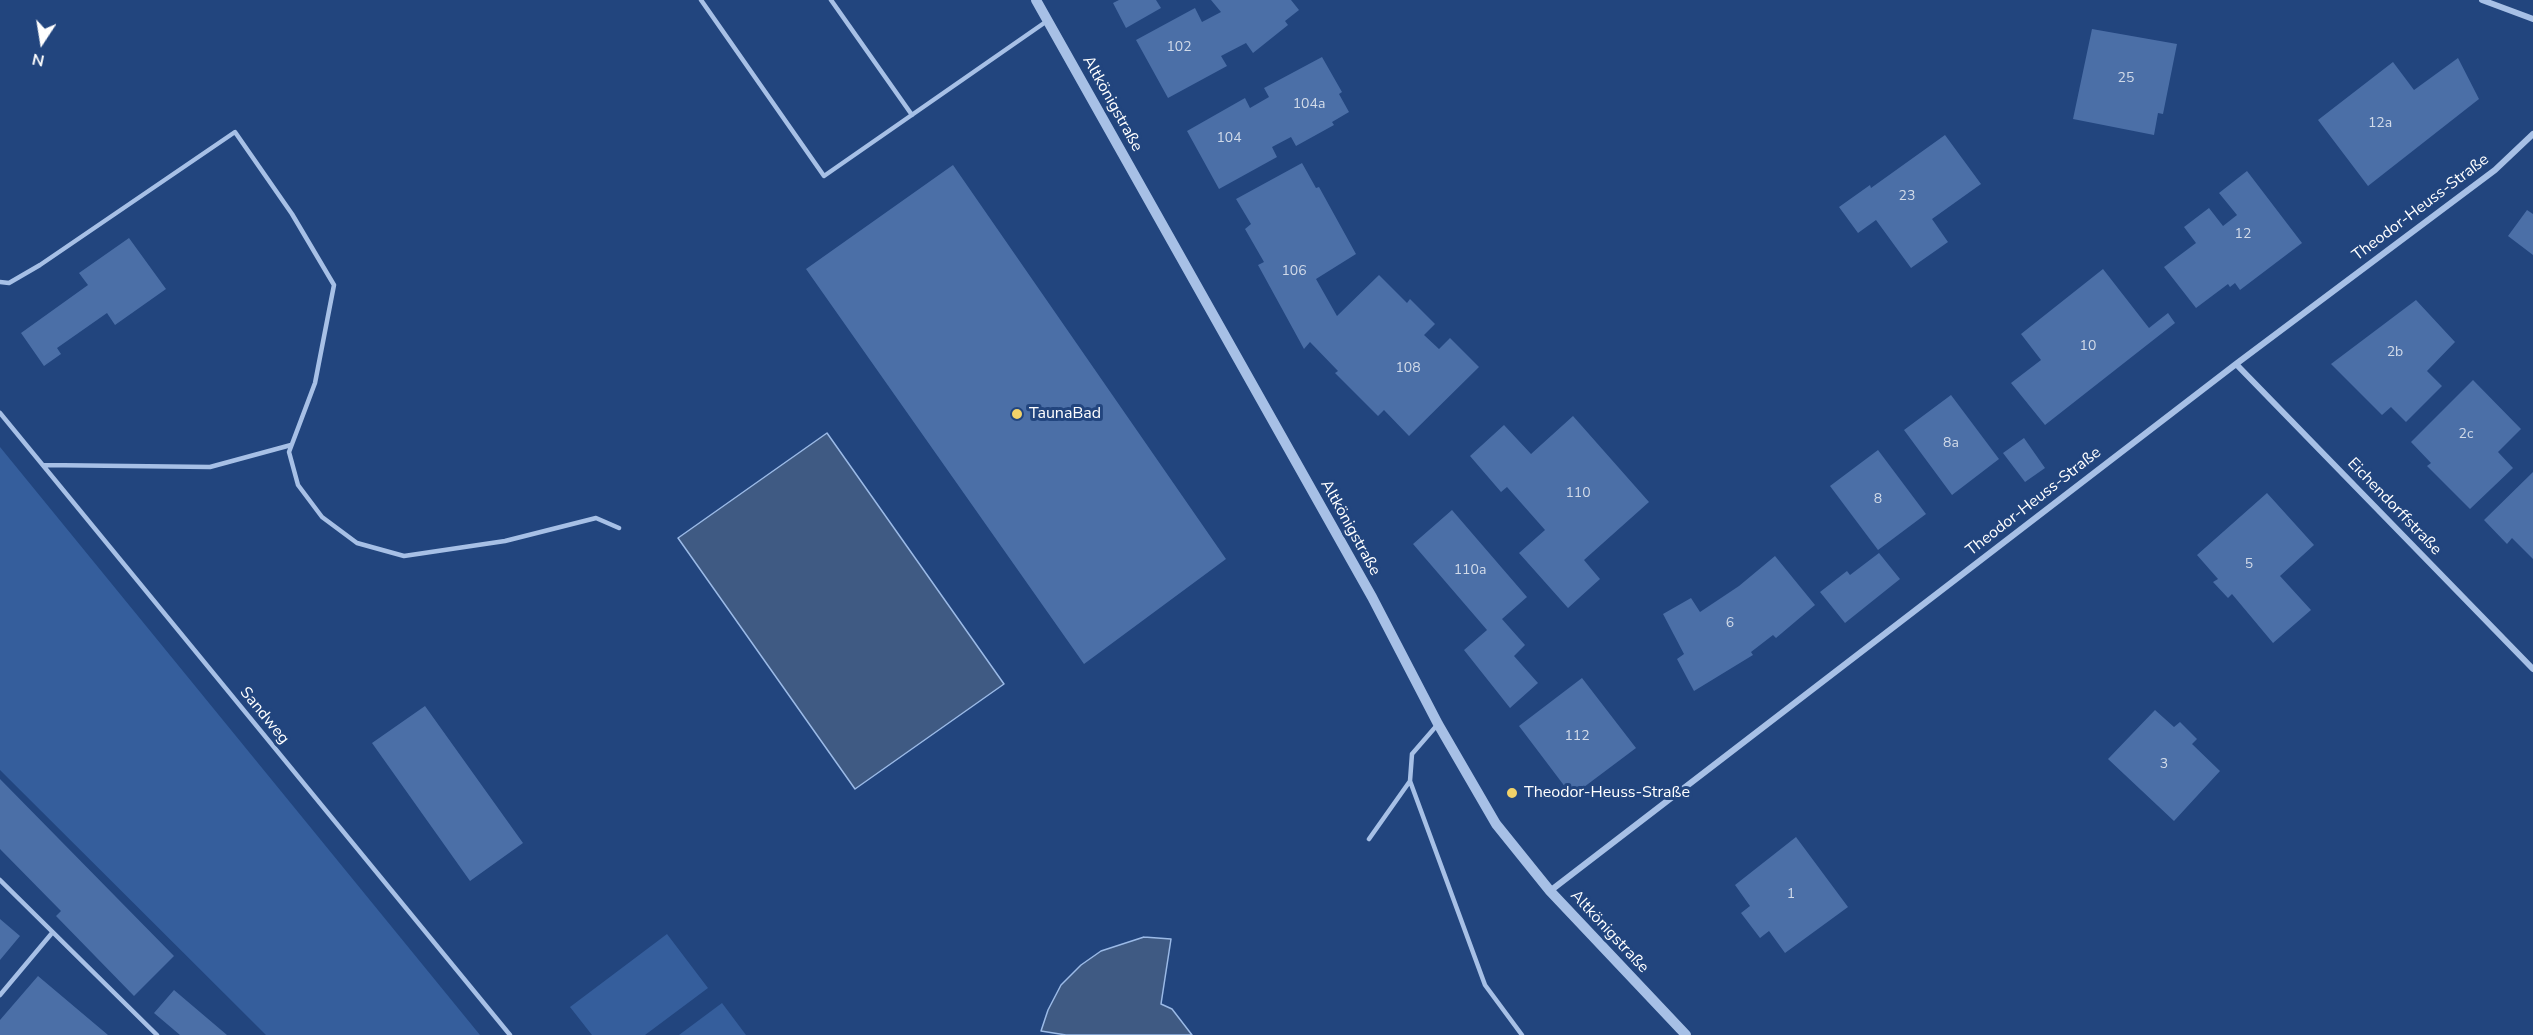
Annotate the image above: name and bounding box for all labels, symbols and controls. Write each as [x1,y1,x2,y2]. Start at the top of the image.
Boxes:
north arrow [12,12,72,72]
house number: 102 [1166,40,1192,56]
text: N [30,48,46,72]
street label: Altkönigstraße [1078,53,1146,155]
house number: 25 [2118,71,2134,87]
house number: 104a [1293,97,1325,113]
house number: 12a [2368,116,2392,132]
house number: 104 [1216,131,1242,147]
street label: Theodor-Heuss-Straße [2349,150,2493,266]
house number: 23 [1899,189,1915,205]
house number: 12 [2235,227,2251,243]
house number: 106 [1281,264,1307,280]
house number: 10 [2080,339,2096,355]
house number: 2b [2387,345,2403,361]
house number: 108 [1395,361,1421,377]
place label: TaunaBad [1029,404,1101,424]
marker: TaunaBad [1010,407,1024,421]
house number: 2c [2459,427,2473,443]
house number: 8a [1943,436,1959,452]
street label: Theodor-Heuss-Straße [1963,443,2105,561]
street label: Eichendorffstraße [2343,454,2445,560]
street label: Altkönigstraße [1316,477,1384,579]
house number: 110 [1565,486,1591,502]
house number: 8 [1874,492,1882,508]
house number: 5 [2245,557,2253,573]
house number: 110a [1454,563,1486,579]
house number: 6 [1726,616,1734,632]
street label: Sandweg [235,684,293,748]
house number: 112 [1564,729,1590,745]
house number: 3 [2160,757,2168,773]
place label: Theodor-Heuss-Straße [1524,783,1690,803]
marker: Theodor-Heuss-Straße [1505,786,1519,800]
street label: Altkönigstraße [1566,887,1652,977]
house number: 1 [1787,887,1795,903]

